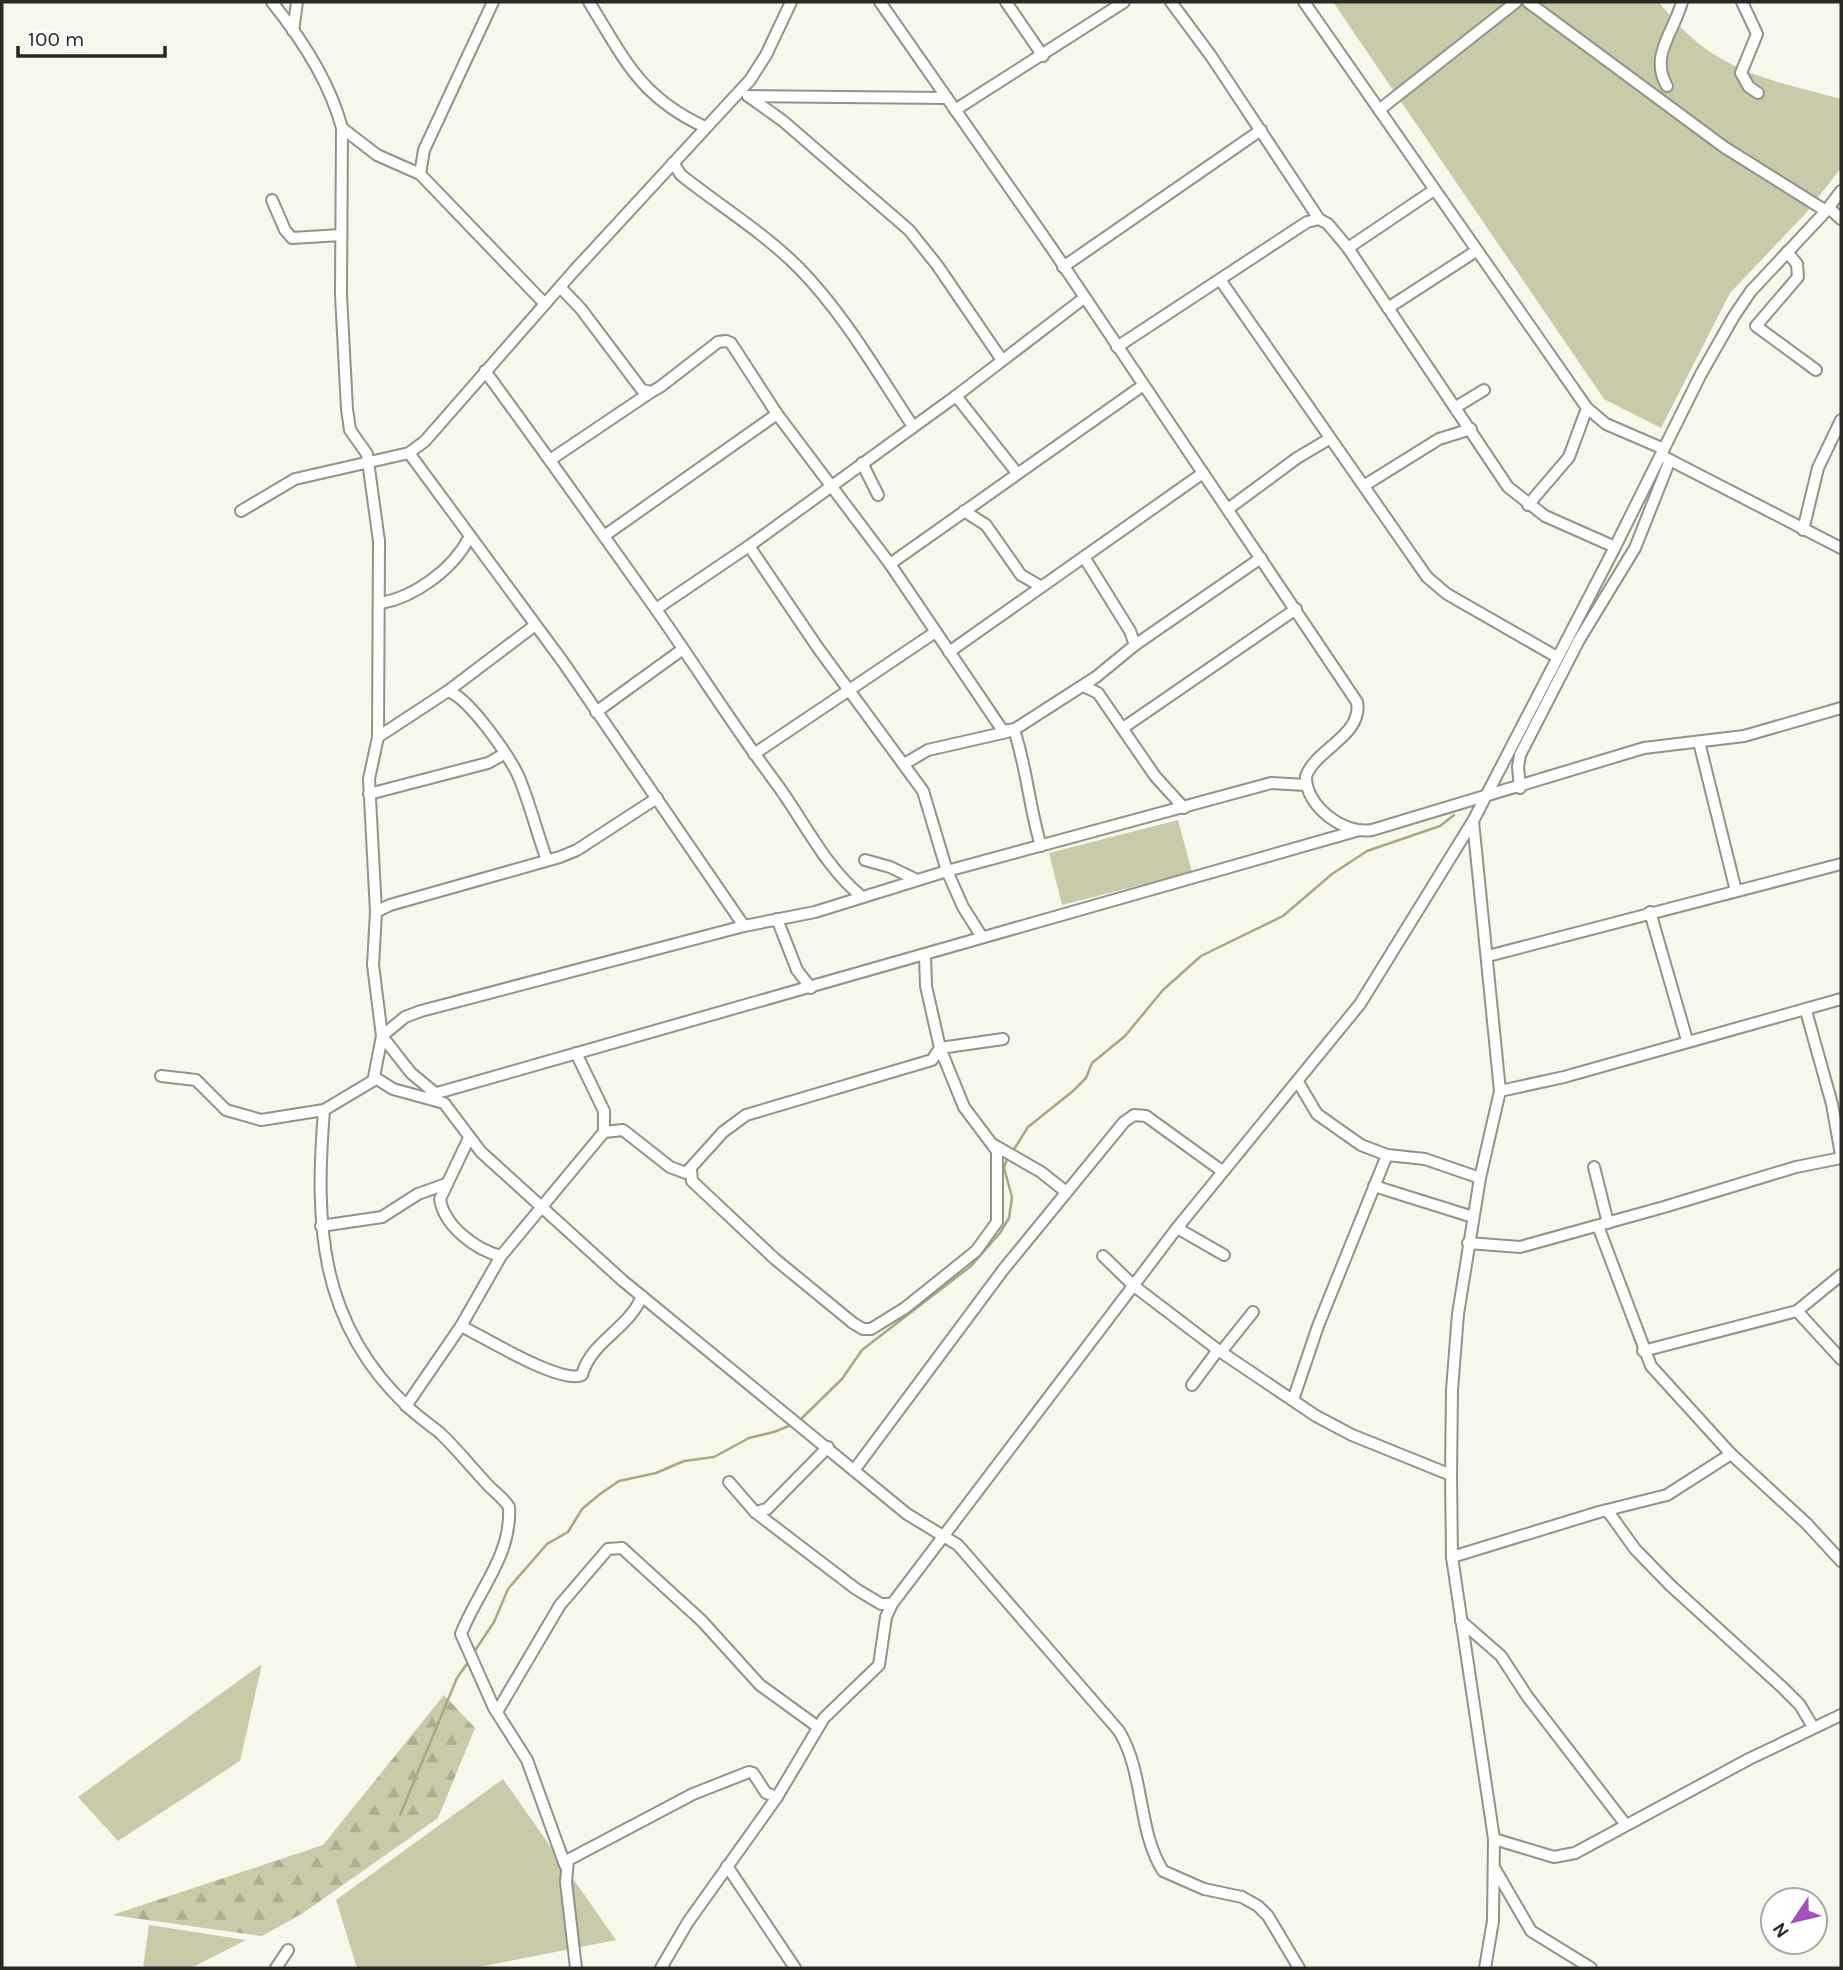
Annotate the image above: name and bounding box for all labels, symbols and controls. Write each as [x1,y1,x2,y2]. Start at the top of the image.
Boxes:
scale bar [18,14,164,58]
text: 100 m [28,27,85,51]
north arrow [1759,1886,1829,1956]
text: N [1768,1918,1794,1942]

